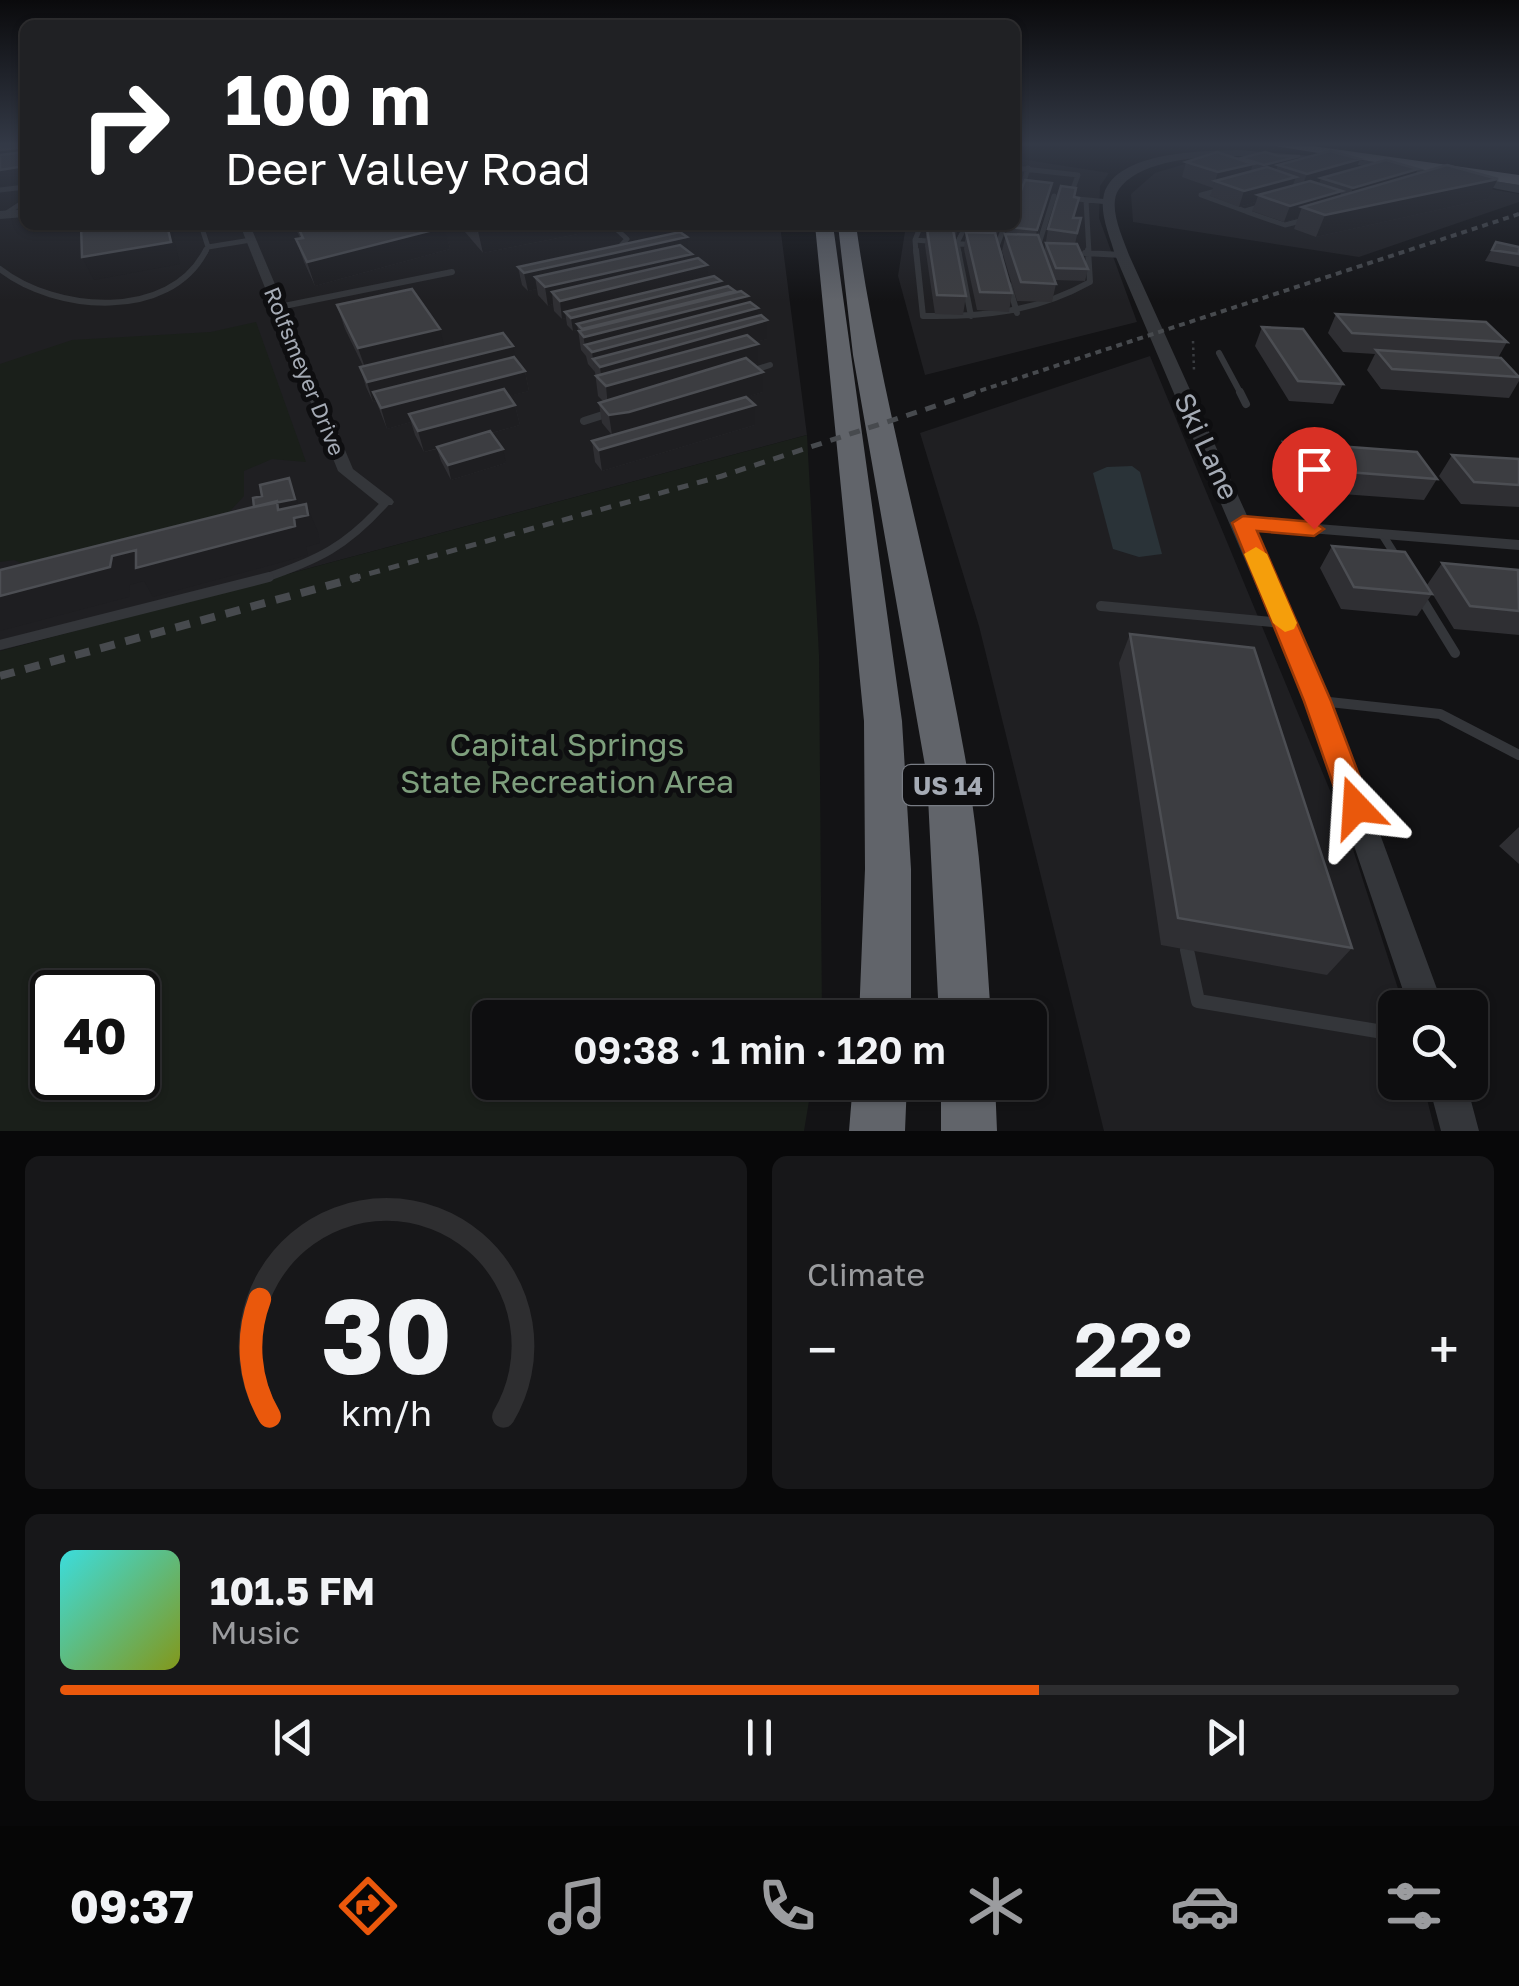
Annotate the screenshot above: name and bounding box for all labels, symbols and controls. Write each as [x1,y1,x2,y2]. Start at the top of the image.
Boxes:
text: 100 m [225,56,431,140]
icon: right [60,60,190,190]
text: Deer Valley Road [225,141,591,195]
street label: Rolfsmeyer Drive [259,283,351,459]
street label: Ski Lane [1168,387,1246,505]
pin [1272,427,1357,530]
icon: arrive [1287,442,1342,497]
park label: Capital Springs State Recreation Area [400,725,734,800]
position arrow [1304,755,1408,859]
road number: US 14 [903,765,993,805]
speed limit sign: 40 [30,970,160,1100]
map controls [1378,990,1488,1100]
button: search [1378,990,1488,1100]
text: 09:38 · 1 min · 120 m [573,1027,946,1072]
text: Climate [807,1255,925,1293]
text: 30 [320,1272,452,1397]
text: 22° [1073,1303,1193,1394]
text: − [807,1316,837,1382]
text: + [1429,1316,1459,1382]
text: km/h [341,1391,431,1434]
text: 101.5 FM [210,1568,375,1613]
text: Music [210,1613,300,1651]
icon: previous [266,1710,321,1765]
icon: pause [732,1710,787,1765]
icon: next [1198,1710,1253,1765]
icon: directions [333,1871,403,1941]
icon: music [542,1871,612,1941]
icon: phone [752,1871,822,1941]
icon: climate [961,1871,1031,1941]
icon: car [1170,1871,1240,1941]
icon: filters [1379,1871,1449,1941]
text: 09:37 [70,1879,194,1933]

